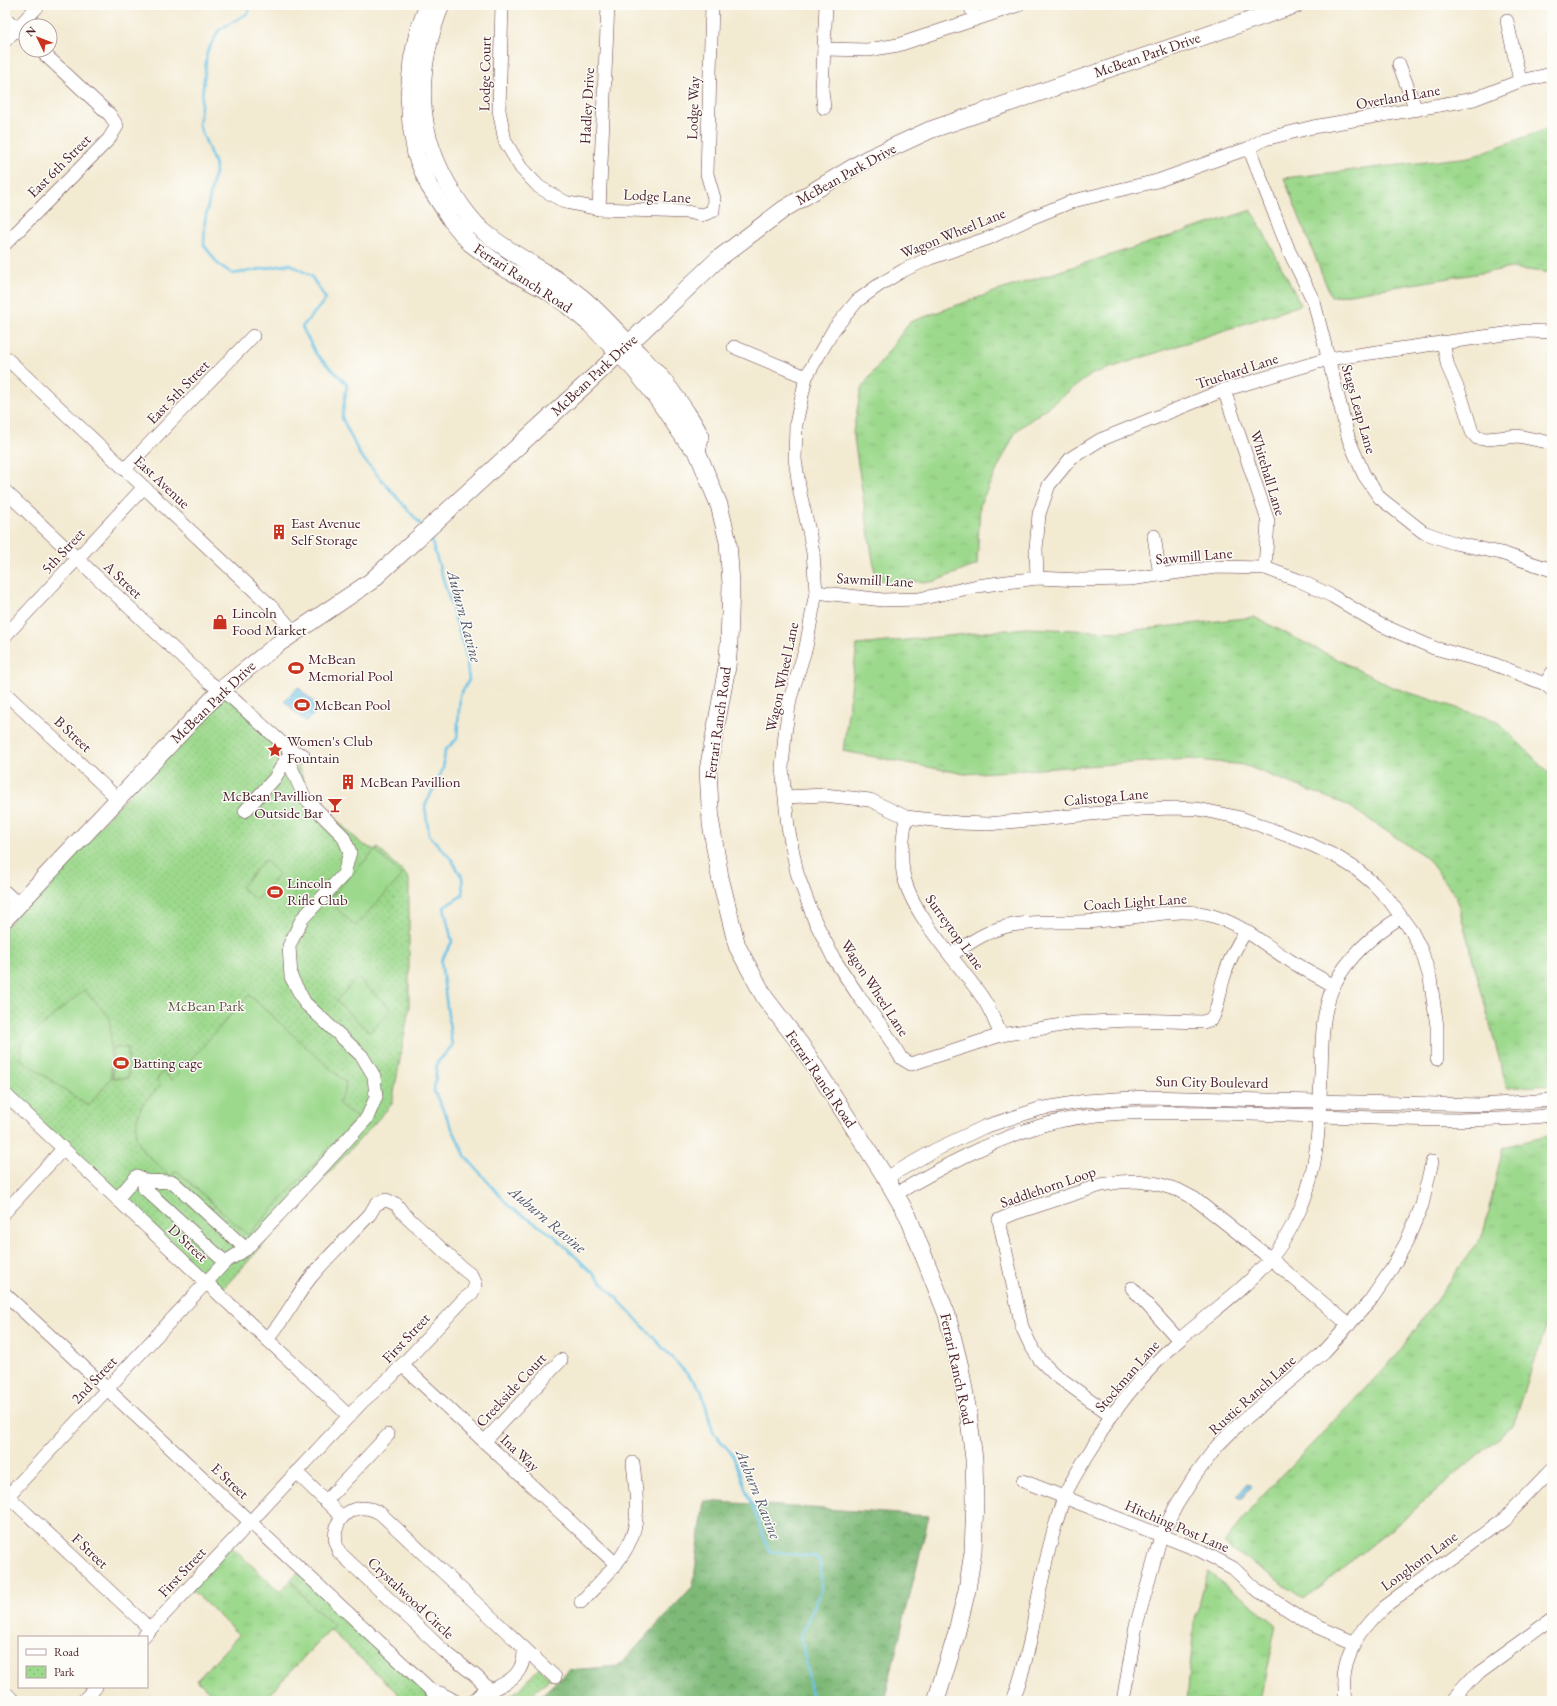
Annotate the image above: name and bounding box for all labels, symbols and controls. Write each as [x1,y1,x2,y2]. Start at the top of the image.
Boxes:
north arrow [18,18,58,58]
text: N [23,23,39,39]
street label: McBean Park Drive [1091,27,1203,82]
street label: Lodge Court [474,36,495,112]
street label: Hadley Drive [575,67,598,145]
street label: Lodge Way [682,75,703,140]
street label: Overland Lane [1354,80,1442,113]
street label: East 6th Street [23,130,95,201]
street label: McBean Park Drive [792,138,899,209]
street label: Lodge Lane [623,184,691,207]
street label: Wagon Wheel Lane [898,203,1008,262]
street label: Ferrari Ranch Road [470,239,576,317]
street label: McBean Park Drive [546,330,641,420]
street label: Truchard Lane [1193,348,1281,393]
street label: East 5th Street [142,355,213,428]
street label: Stags Leap Lane [1338,362,1381,456]
street label: Whitehall Lane [1247,428,1290,518]
street label: East Avenue [130,451,194,512]
place label: East Avenue Self Storage [291,513,361,549]
building icon: East Avenue Self Storage [270,523,288,541]
street label: 5th Street [37,524,89,577]
street label: Sawmill Lane [1155,543,1233,568]
street label: A Street [99,556,147,603]
water label: Auburn Ravine [442,567,487,665]
street label: Sawmill Lane [836,568,914,591]
place label: Lincoln Food Market [232,603,307,639]
shop icon: Lincoln Food Market [211,613,229,631]
street label: Wagon Wheel Lane [761,620,802,733]
place label: McBean Memorial Pool [308,649,394,685]
street label: McBean Park Drive [166,656,259,747]
sports icon: McBean Memorial Pool [287,659,305,677]
street label: Ferrari Ranch Road [700,665,735,781]
place label: McBean Pool [314,695,391,714]
sports icon: McBean Pool [293,696,311,714]
street label: B Street [50,711,96,756]
place label: Women's Club Fountain [287,731,373,767]
place icon: Women's Club Fountain [266,741,284,759]
place label: McBean Pavillion [360,772,461,791]
building icon: McBean Pavillion [339,773,357,791]
street label: Calistoga Lane [1063,783,1149,810]
place label: McBean Pavillion Outside Bar [222,786,323,822]
bar icon: McBean Pavillion Outside Bar [326,796,344,814]
place label: Lincoln Rifle Club [287,873,348,909]
sports icon: Lincoln Rifle Club [266,883,284,901]
street label: Coach Light Lane [1083,888,1187,915]
street label: Surreytop Lane [922,890,989,973]
street label: Wagon Wheel Lane [837,936,914,1040]
park label: McBean Park [168,996,245,1015]
street label: Ferrari Ranch Road [782,1026,861,1131]
place label: Batting cage [133,1053,203,1072]
sports icon: Batting cage [112,1054,130,1072]
street label: Sun City Boulevard [1155,1071,1269,1092]
street label: Saddlehorn Loop [997,1161,1098,1212]
water label: Auburn Ravine [504,1180,591,1258]
street label: D Street [165,1220,212,1266]
street label: First Street [378,1308,434,1367]
street label: Ferrari Ranch Road [936,1311,979,1427]
street label: Stockman Lane [1090,1336,1163,1416]
street label: Creekside Court [471,1348,550,1431]
street label: Rustic Ranch Lane [1204,1350,1299,1439]
street label: 2nd Street [67,1352,121,1408]
street label: Ina Way [497,1430,544,1476]
water label: Auburn Ravine [731,1445,786,1543]
street label: E Street [208,1459,253,1503]
street label: Hitching Post Lane [1122,1495,1232,1556]
street label: Longhorn Lane [1377,1526,1461,1595]
street label: F Street [68,1529,113,1573]
street label: First Street [154,1542,210,1601]
street label: Crystalwood Circle [364,1553,459,1643]
legend [18,1636,148,1688]
text: Road [54,1644,80,1660]
text: Park [54,1664,75,1680]

